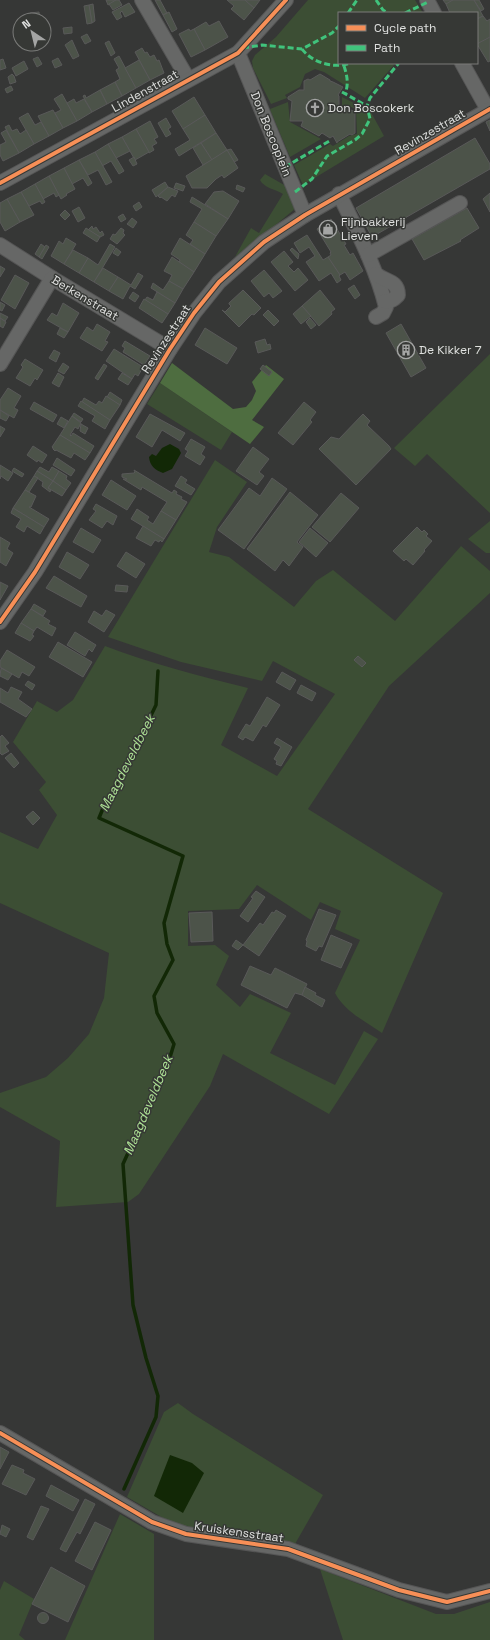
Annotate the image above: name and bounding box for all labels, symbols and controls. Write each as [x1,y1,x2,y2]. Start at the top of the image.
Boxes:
north arrow [12,12,52,52]
legend [338,12,478,64]
text: N [19,16,33,32]
text: Cycle path [374,20,436,36]
text: Path [374,40,400,56]
street label: Lindenstraat [109,66,181,116]
street label: Don Boscoplein [247,89,295,179]
church icon: Don Boscokerk [305,98,325,118]
place label: Don Boscokerk [328,100,415,116]
street label: Revinzestraat [392,105,468,159]
place label: Fijnbakkerij Lieven [341,214,406,244]
shop icon: Fijnbakkerij Lieven [318,219,338,239]
street label: Berkenstraat [49,272,121,324]
street label: Revinzestraat [138,301,194,377]
building icon: De Kikker 7 [396,340,416,360]
place label: De Kikker 7 [419,342,482,358]
water label: Maagdeveldbeek [95,710,160,814]
water label: Maagdeveldbeek [119,1051,177,1158]
street label: Kruiskensstraat [193,1518,285,1546]

